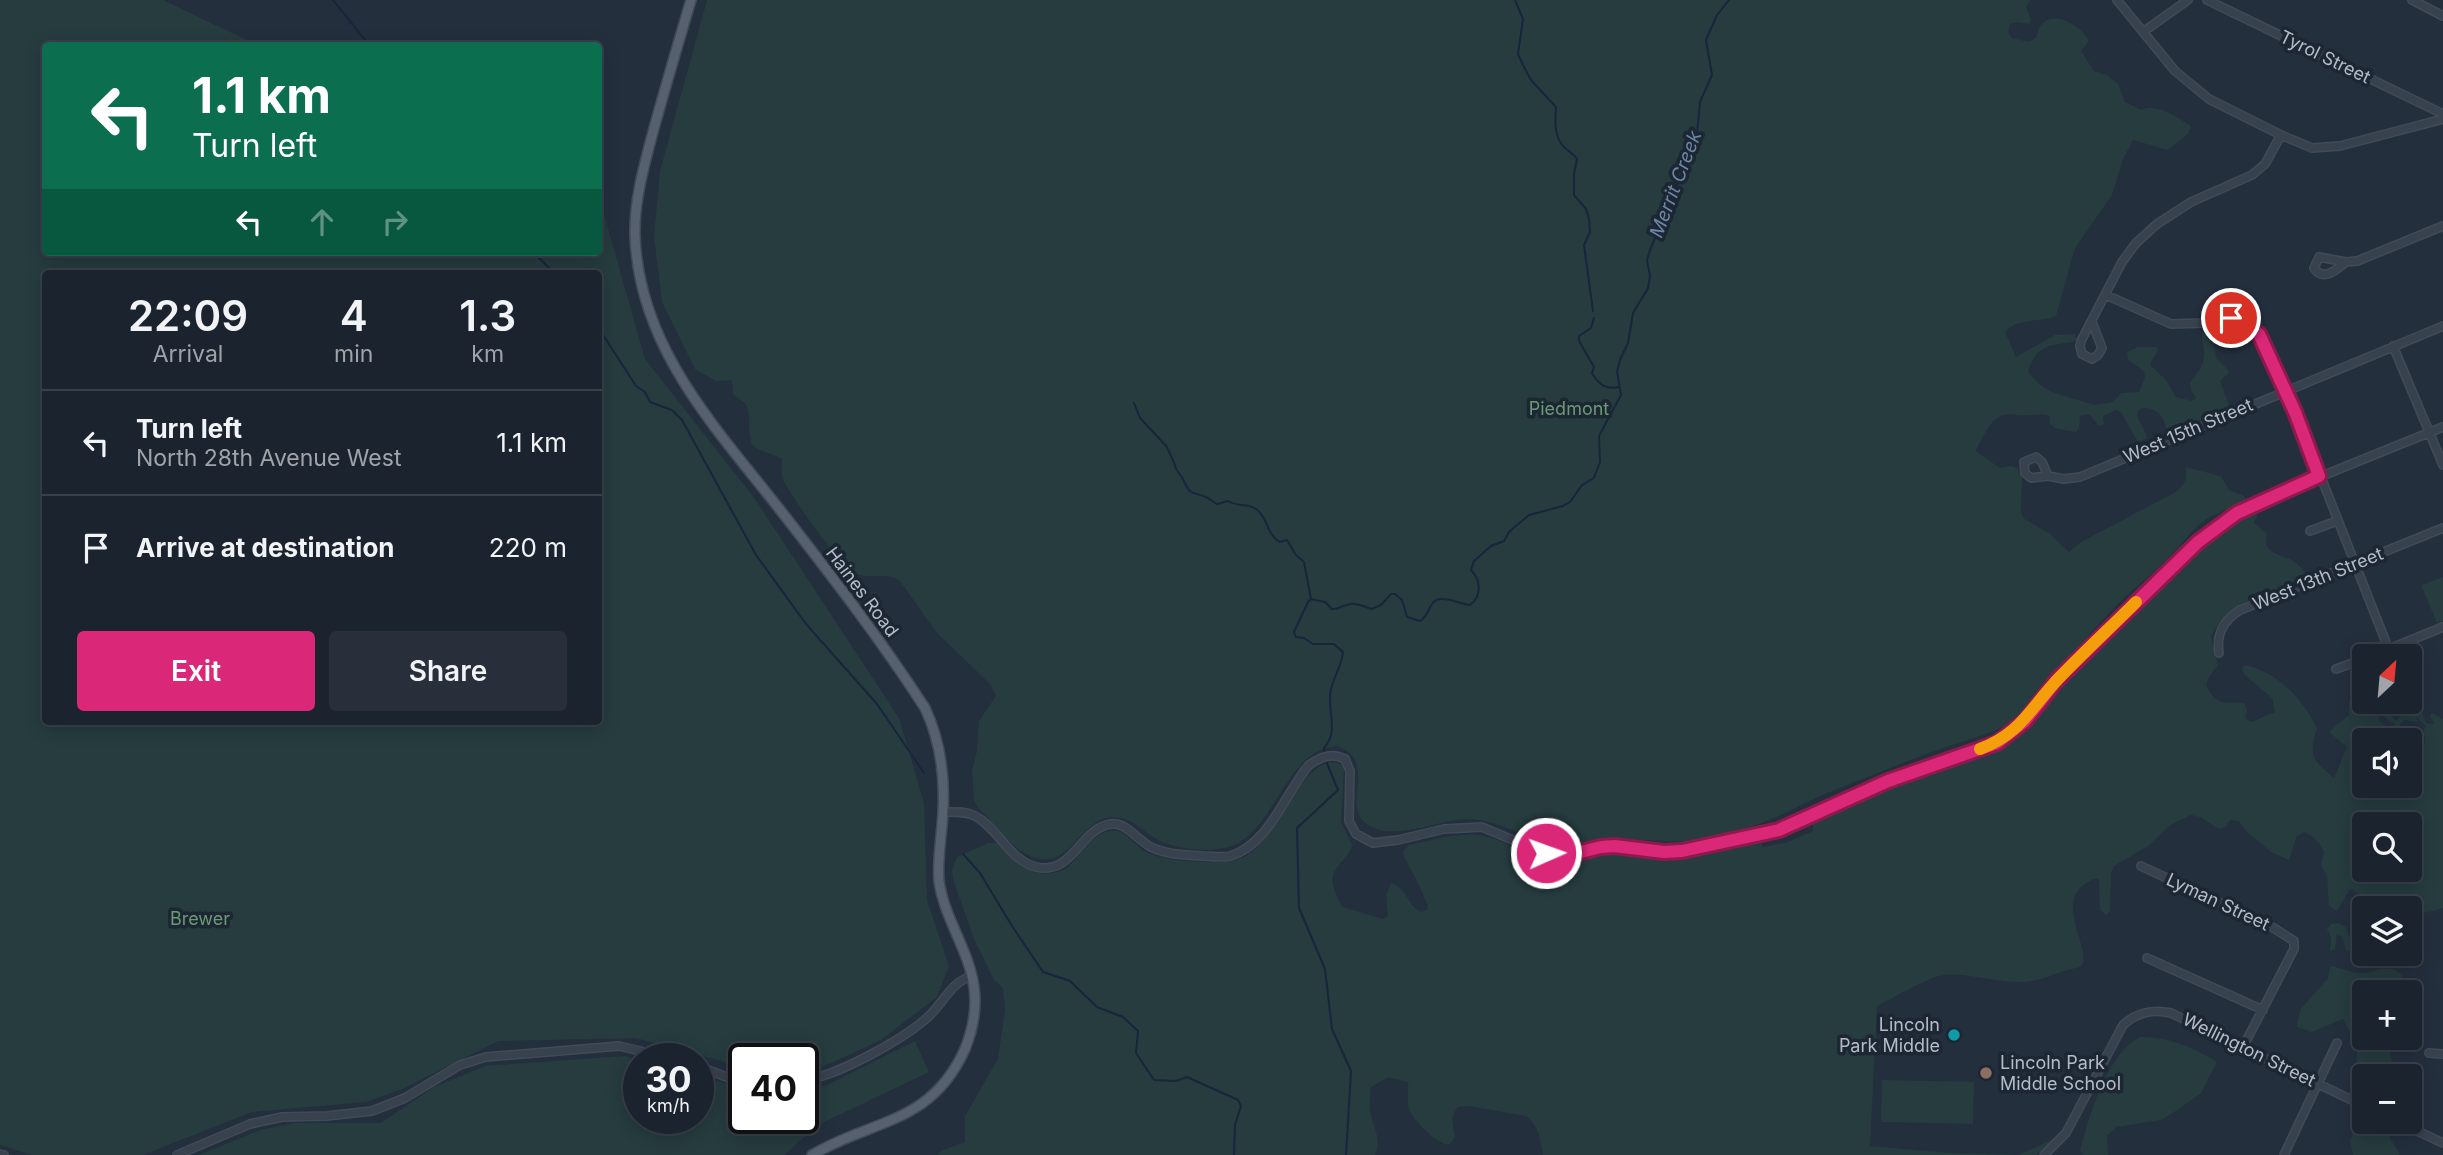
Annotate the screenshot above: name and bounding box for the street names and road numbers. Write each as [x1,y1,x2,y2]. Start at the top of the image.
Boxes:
street label: Tyrol Street [2277,26,2374,88]
street label: West 15th Street [2120,394,2256,467]
street label: Haines Road [822,543,903,641]
street label: West 13th Street [2250,543,2386,614]
street label: Lyman Street [2163,868,2273,935]
street label: Wellington Street [2179,1008,2319,1091]

